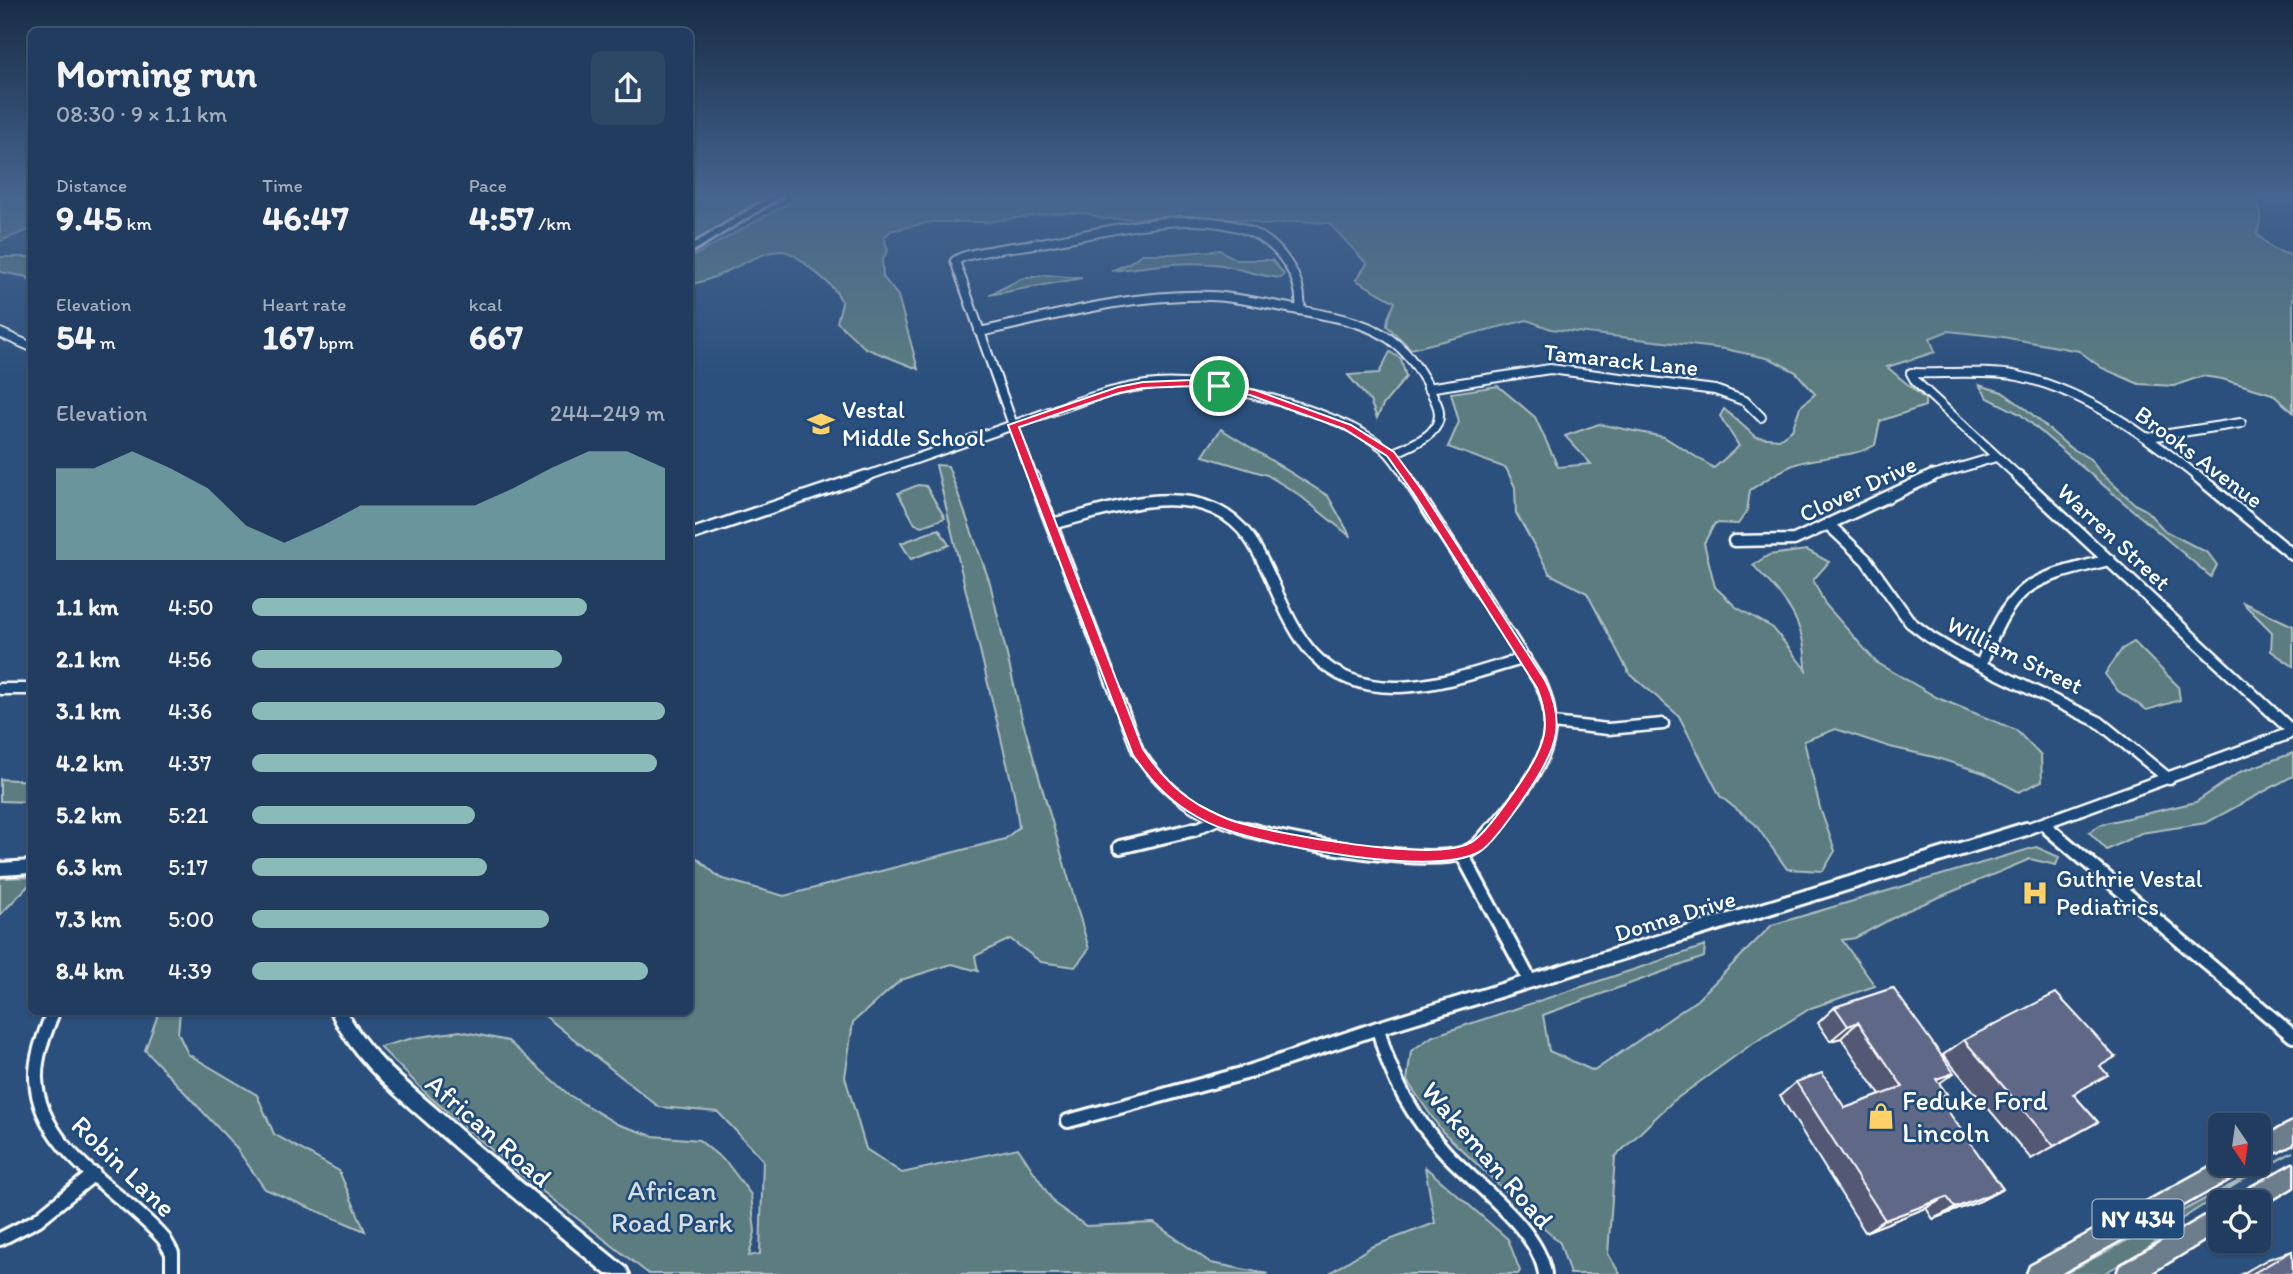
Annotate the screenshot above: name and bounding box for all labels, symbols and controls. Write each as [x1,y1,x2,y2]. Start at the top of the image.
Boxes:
text: Morning run [56,51,257,97]
button: share [591,51,665,125]
text: 08:30 · 9 × 1.1 km [56,100,227,128]
text: Distance [56,174,127,197]
text: Time [262,174,303,197]
text: Pace [469,174,507,197]
text: 9.45 [56,197,122,239]
text: 46:47 [262,197,349,239]
text: 4:57 [469,197,534,239]
text: km [122,212,152,235]
text: /km [534,212,571,235]
text: Elevation [56,293,132,316]
text: Heart rate [262,293,346,316]
text: kcal [469,293,502,316]
text: 54 [56,316,95,358]
text: 167 [262,316,314,358]
text: 667 [469,316,523,358]
text: m [95,331,116,354]
text: bpm [314,331,354,354]
street label: Tamarack Lane [1542,337,1700,382]
pin [1189,356,1249,416]
icon: arrive [1200,367,1238,405]
place label: Vestal Middle School [842,395,985,452]
text: Elevation [56,399,147,427]
text: 244–249 m [550,399,665,427]
street label: Brooks Avenue [2129,399,2269,514]
school or university icon: Vestal Middle School [806,409,836,439]
street label: Clover Drive [1795,449,1921,528]
street label: Warren Street [2052,477,2177,597]
text: 1.1 km [56,593,119,621]
text: 4:50 [168,593,214,621]
street label: William Street [1942,609,2088,700]
text: 2.1 km [56,645,120,673]
text: 4:56 [168,645,212,673]
text: 3.1 km [56,697,120,725]
text: 4:36 [168,697,212,725]
text: 4.2 km [56,749,123,777]
text: 4:37 [168,749,211,777]
text: 5.2 km [56,801,121,829]
text: 5:21 [168,801,208,829]
text: 6.3 km [56,853,122,881]
text: 5:17 [168,853,208,881]
place label: Guthrie Vestal Pediatrics [2056,864,2203,921]
hospital icon: Guthrie Vestal Pediatrics [2020,878,2050,908]
street label: Donna Drive [1611,883,1739,948]
text: 7.3 km [56,905,121,933]
text: 5:00 [168,905,214,933]
text: 8.4 km [56,957,124,985]
text: 4:39 [168,957,212,985]
street label: African Road [419,1066,559,1194]
street label: Wakeman Road [1415,1074,1562,1236]
place label: Feduke Ford Lincoln [1902,1083,2049,1149]
shop icon: Feduke Ford Lincoln [1866,1101,1896,1131]
street label: Robin Lane [65,1108,183,1224]
north arrow [2208,1113,2272,1176]
map controls [2208,1113,2271,1253]
park label: African Road Park [611,1173,734,1239]
button: locate [2208,1190,2271,1253]
road number: NY 434 [2092,1200,2184,1238]

